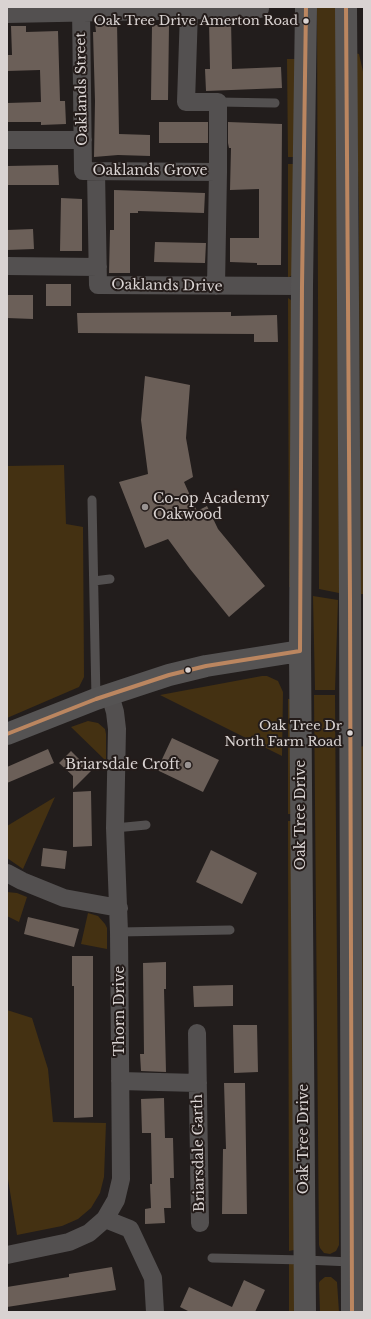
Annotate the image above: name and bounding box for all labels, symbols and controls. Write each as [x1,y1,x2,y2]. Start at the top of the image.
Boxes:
place label: Oak Tree Drive Amerton Road [93,13,298,29]
marker: Oak Tree Drive Amerton Road [301,16,311,26]
street label: Oaklands Street [73,32,91,146]
street label: Oaklands Grove [92,163,208,179]
street label: Oaklands Drive [111,277,223,295]
place label: Co-op Academy Oakwood [153,491,270,524]
marker: Co-op Academy Oakwood [140,502,150,512]
unlabelled marker [183,665,193,675]
place label: Oak Tree Dr North Farm Road [224,718,342,749]
marker: Oak Tree Dr North Farm Road [345,728,355,738]
place label: Briarsdale Croft [65,757,180,773]
marker: Briarsdale Croft [183,760,193,770]
street label: Oak Tree Drive [293,760,309,870]
street label: Thorn Drive [112,966,128,1056]
street label: Oak Tree Drive [296,1084,312,1194]
street label: Briarsdale Garth [190,1094,208,1212]

